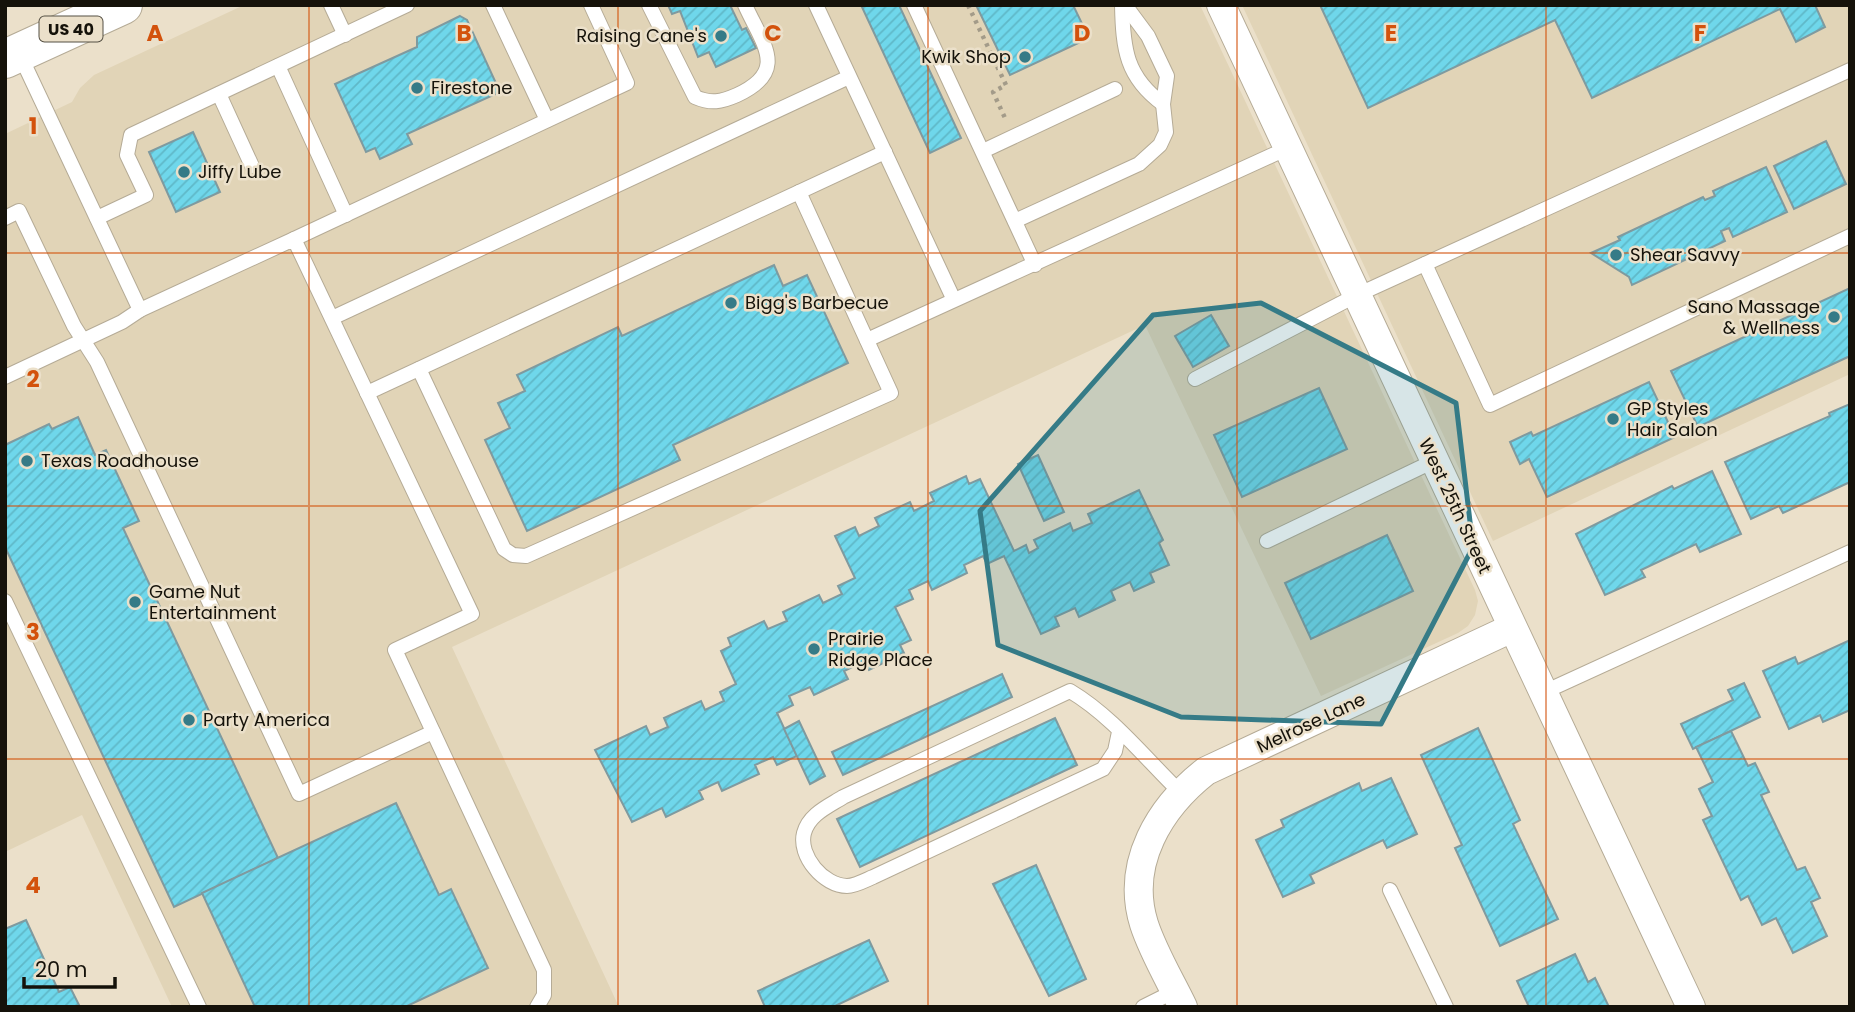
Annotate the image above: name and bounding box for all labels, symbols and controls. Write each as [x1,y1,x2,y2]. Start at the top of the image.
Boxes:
road number: US 40 [40,17,102,42]
text: A [147,17,164,49]
text: B [456,17,472,49]
text: C [764,17,782,49]
text: D [1074,17,1090,49]
text: E [1385,17,1397,49]
text: F [1694,17,1706,49]
place label: Raising Cane's [576,23,707,48]
marker: Raising Cane's [713,28,729,44]
place label: Kwik Shop [921,44,1011,69]
marker: Kwik Shop [1017,49,1033,65]
place label: Firestone [431,75,513,100]
marker: Firestone [409,80,425,96]
text: 1 [29,110,37,142]
place label: Jiffy Lube [198,159,281,184]
marker: Jiffy Lube [176,164,192,180]
place label: Shear Savvy [1630,242,1740,267]
marker: Shear Savvy [1608,247,1624,263]
place label: Bigg's Barbecue [745,290,889,315]
place label: Sano Massage & Wellness [1687,294,1820,340]
marker: Bigg's Barbecue [723,295,739,311]
marker: Sano Massage & Wellness [1826,309,1842,325]
text: 2 [26,363,40,395]
place label: GP Styles Hair Salon [1627,396,1718,442]
marker: GP Styles Hair Salon [1605,411,1621,427]
street label: West 25th Street [1413,434,1498,578]
place label: Texas Roadhouse [41,448,199,473]
marker: Texas Roadhouse [19,453,35,469]
place label: Game Nut Entertainment [149,579,277,625]
marker: Game Nut Entertainment [127,594,143,610]
text: 3 [26,616,40,648]
place label: Prairie Ridge Place [828,626,933,672]
marker: Prairie Ridge Place [806,641,822,657]
street label: Melrose Lane [1252,686,1369,759]
place label: Party America [203,707,330,732]
marker: Party America [181,712,197,728]
text: 4 [25,869,41,901]
scale bar [24,946,116,990]
text: 20 m [35,955,88,984]

